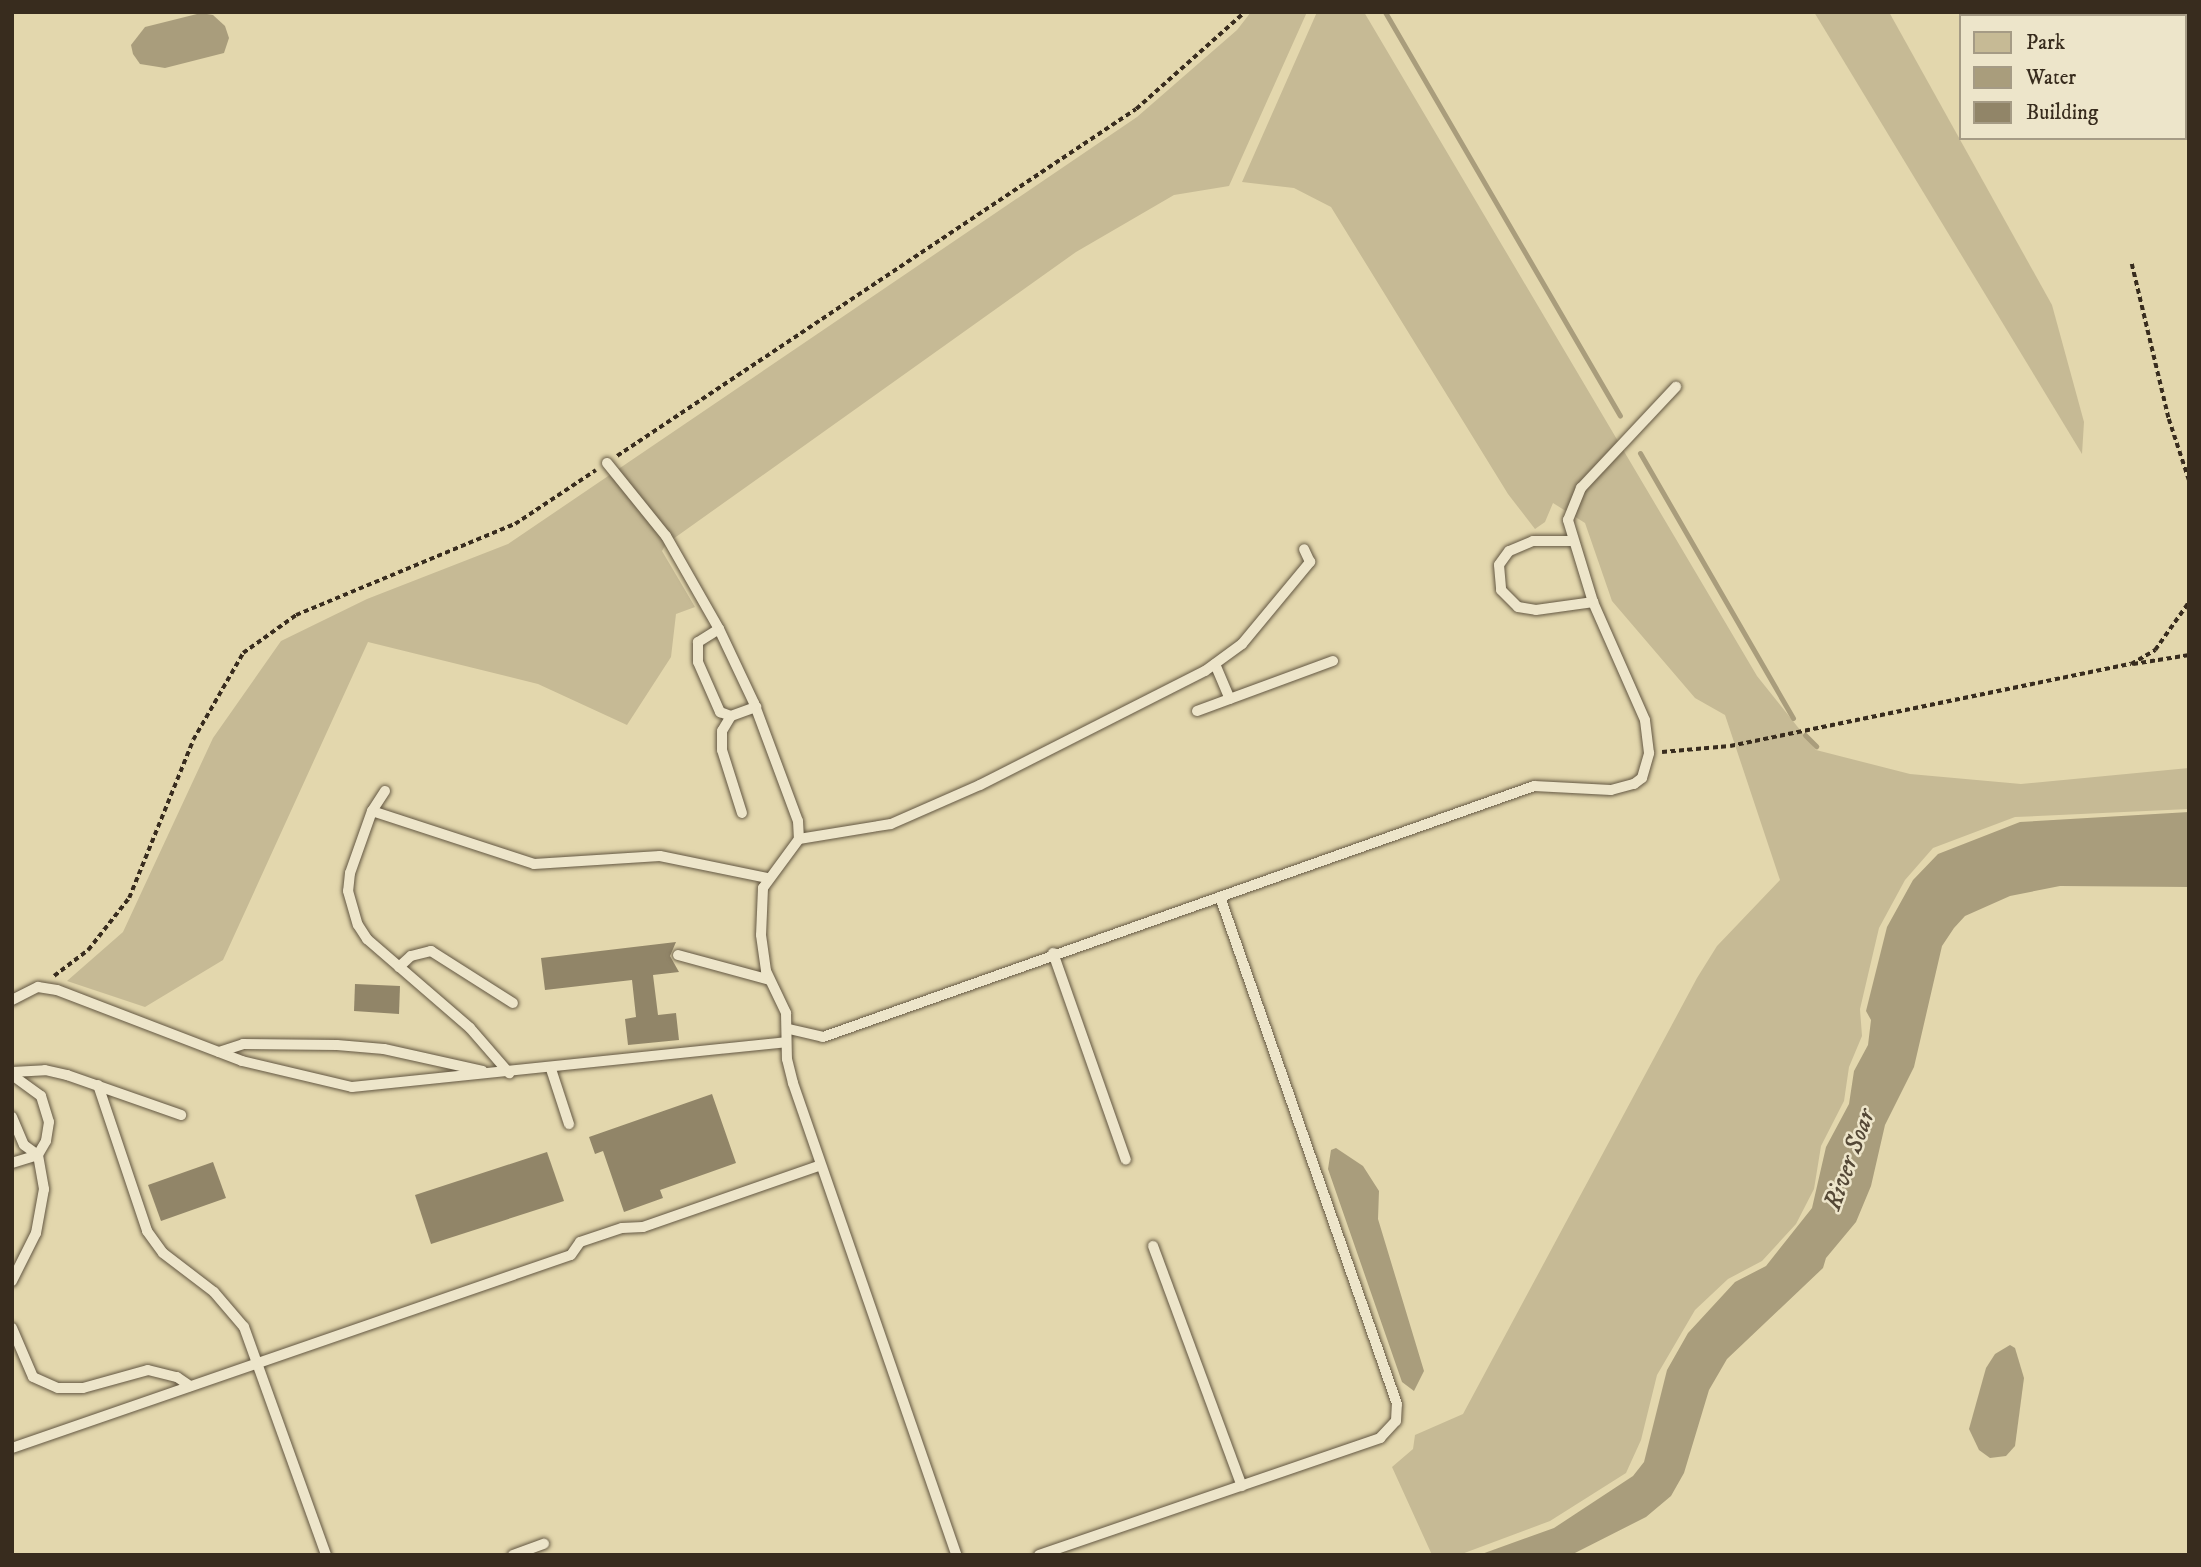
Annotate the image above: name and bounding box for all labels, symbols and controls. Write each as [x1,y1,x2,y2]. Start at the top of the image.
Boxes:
legend [1960,14,2187,140]
text: Park [2026,30,2065,56]
text: Water [2026,65,2076,91]
text: Building [2026,100,2098,126]
water label: River Soar [1817,1105,1883,1215]

